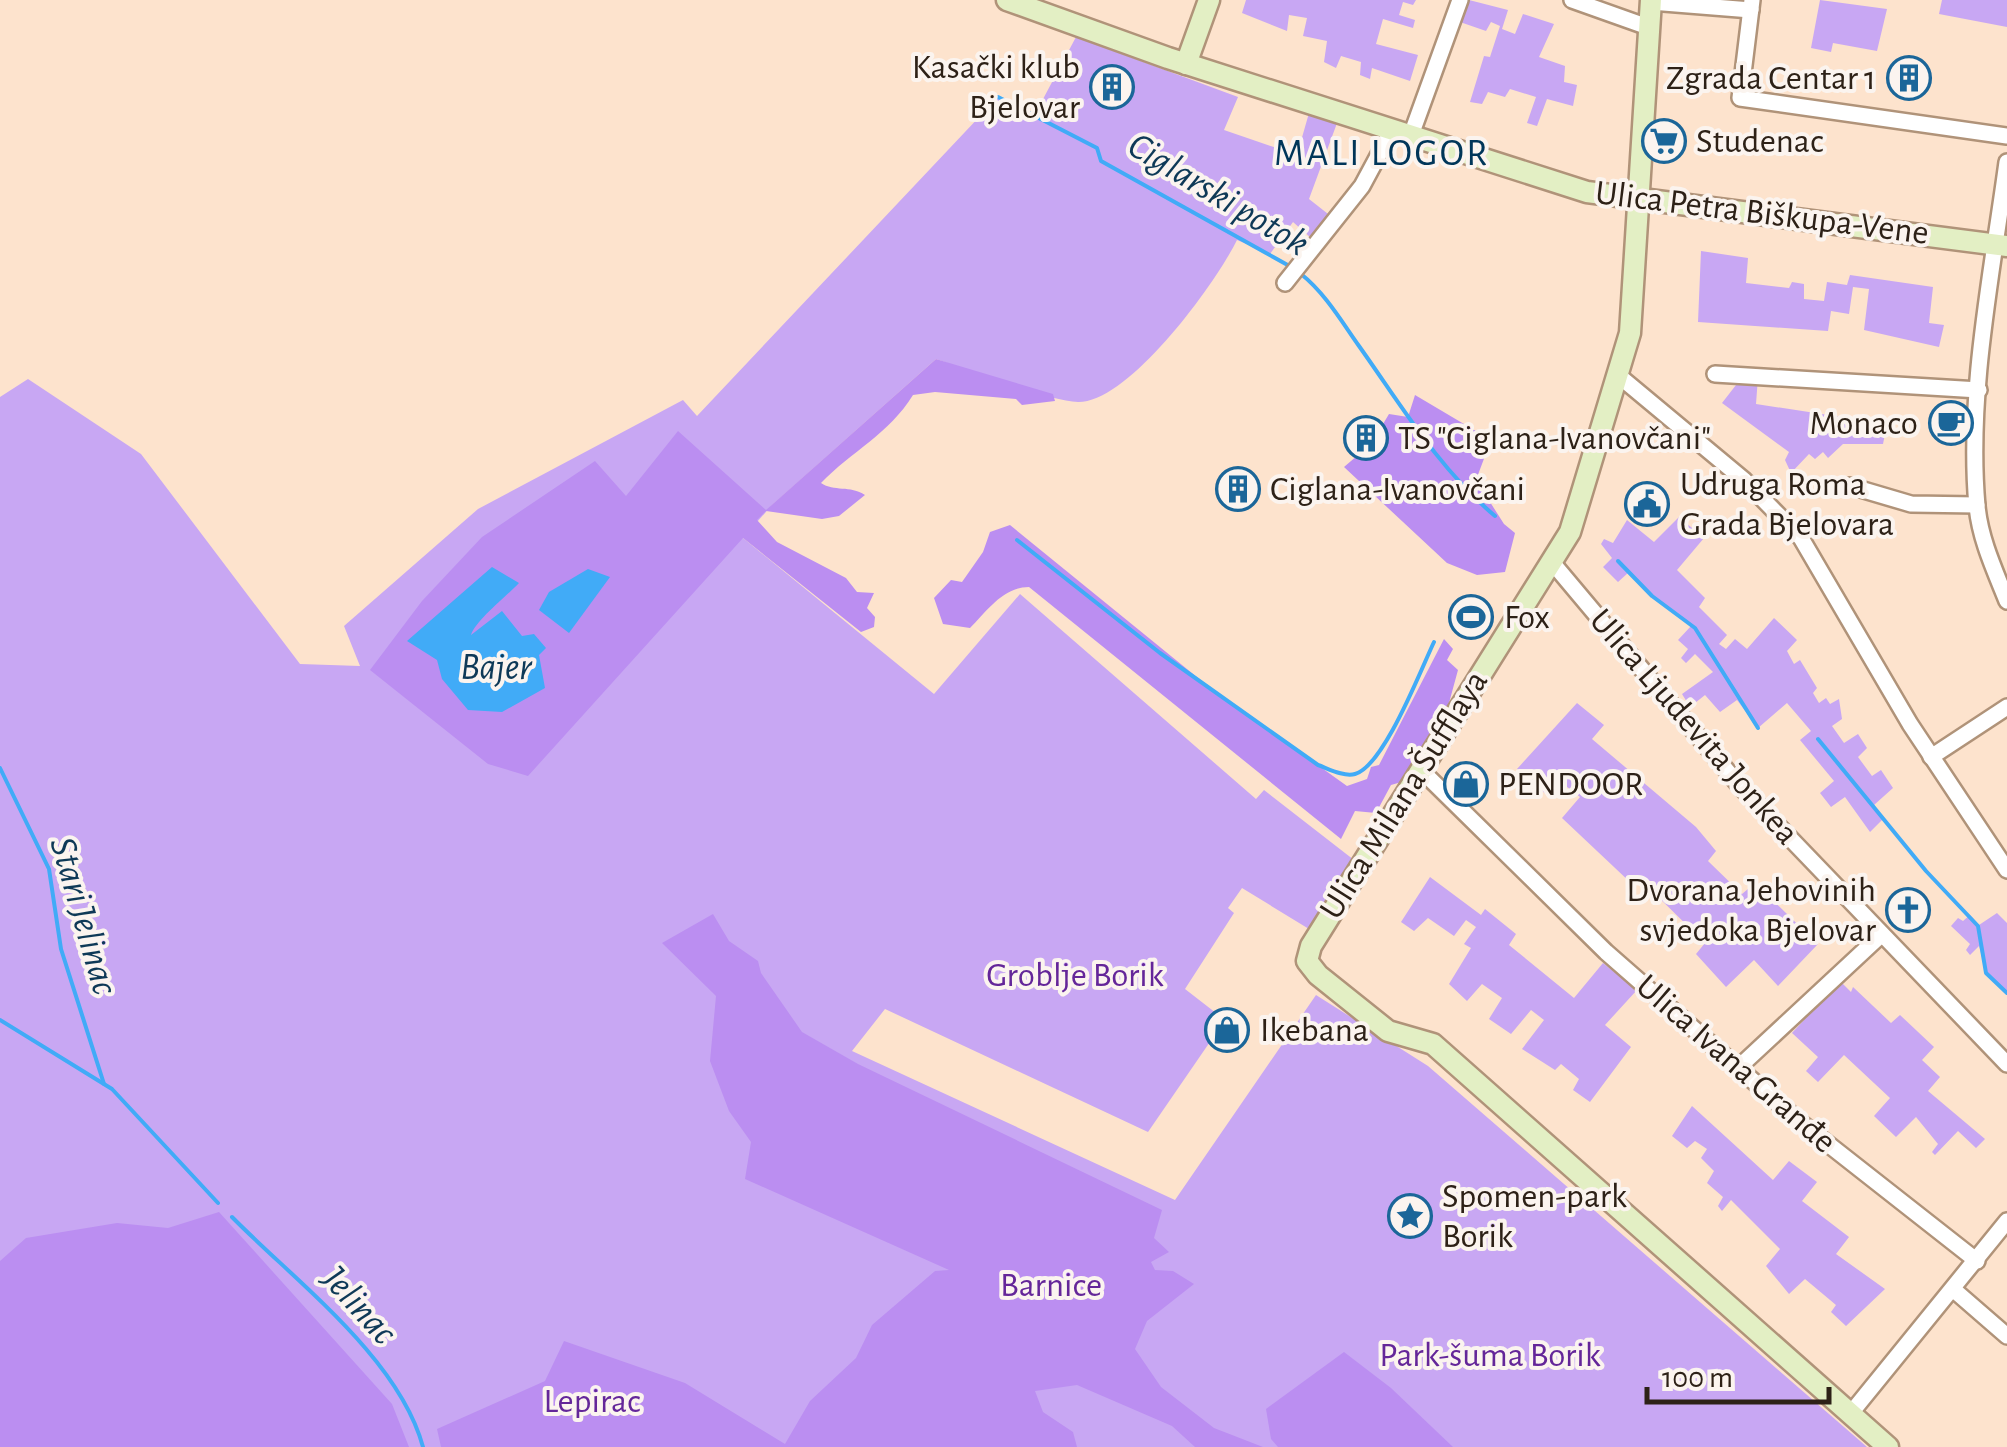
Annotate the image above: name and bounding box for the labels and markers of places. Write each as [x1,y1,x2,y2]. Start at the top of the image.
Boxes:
place label: Kasački klub Bjelovar [912,50,1081,125]
building icon: Zgrada Centar 1 [1886,55,1932,101]
place label: Zgrada Centar 1 [1666,61,1876,96]
building icon: Kasački klub Bjelovar [1089,64,1135,110]
supermarket icon: Studenac [1641,118,1687,164]
place label: Studenac [1696,124,1823,159]
cafe icon: Monaco [1928,400,1974,446]
place label: Monaco [1809,406,1918,441]
building icon: TS "Ciglana-Ivanovčani" [1343,415,1389,461]
place label: TS "Ciglana-Ivanovčani" [1398,421,1711,456]
building icon: Ciglana-Ivanovčani [1215,466,1261,512]
place label: Udruga Roma Grada Bjelovara [1680,467,1894,542]
place label: Ciglana-Ivanovčani [1270,472,1525,507]
public building icon: Udruga Roma Grada Bjelovara [1624,481,1670,527]
sports icon: Fox [1448,594,1494,640]
place label: Fox [1504,600,1550,635]
shop icon: PENDOOR [1443,761,1489,807]
place label: PENDOOR [1498,767,1643,802]
place label: Dvorana Jehovinih svjedoka Bjelovar [1626,873,1877,948]
church icon: Dvorana Jehovinih svjedoka Bjelovar [1885,887,1931,933]
shop icon: Ikebana [1204,1007,1250,1053]
place label: Ikebana [1260,1013,1369,1048]
place label: Spomen-park Borik [1442,1179,1627,1254]
place icon: Spomen-park Borik [1387,1193,1433,1239]

